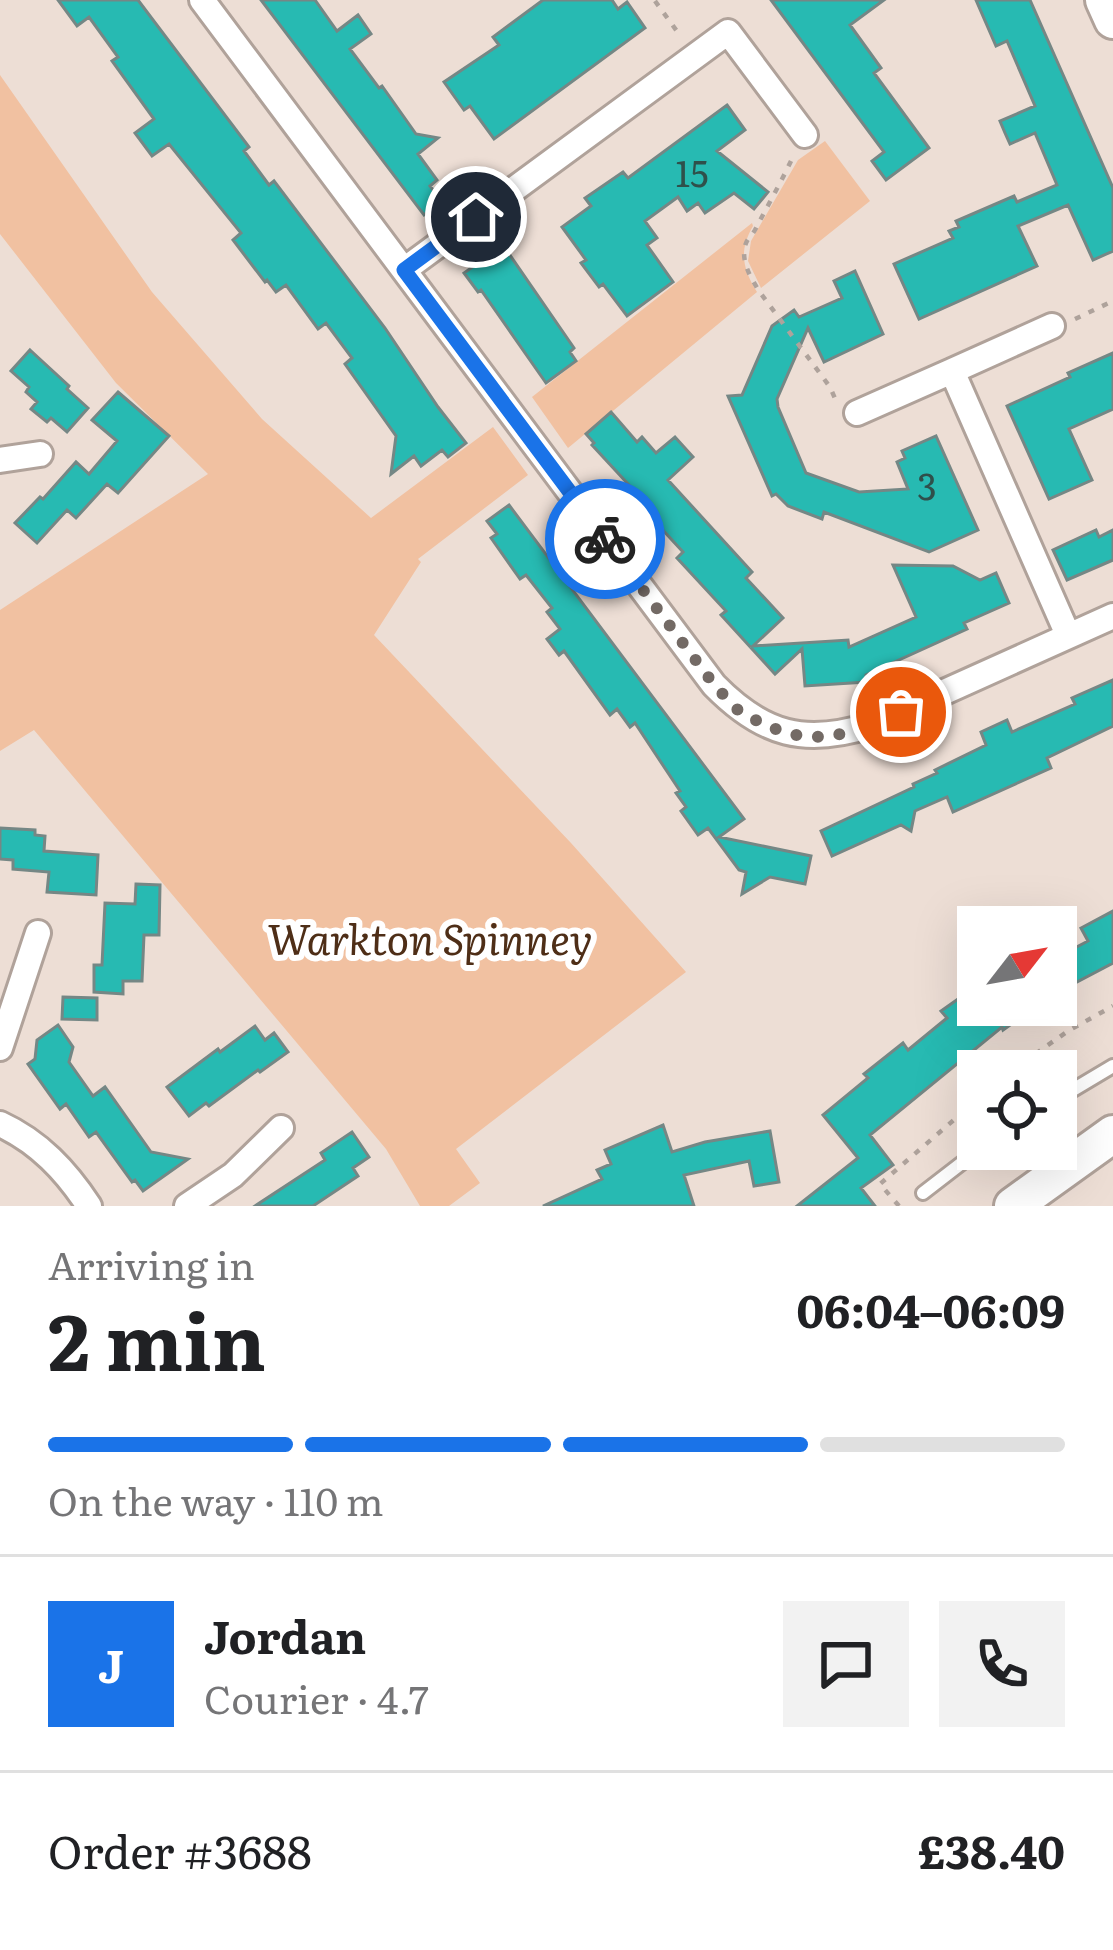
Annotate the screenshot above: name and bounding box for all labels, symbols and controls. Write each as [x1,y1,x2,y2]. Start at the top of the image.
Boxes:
house number: 15 [676,145,708,198]
pin [425,166,527,268]
icon: home [443,184,509,250]
house number: 3 [917,458,937,511]
courier [545,479,665,599]
icon: bike [572,506,638,572]
pin [850,661,952,763]
icon: bag [868,679,934,745]
park label: Warkton Spinney [267,906,593,968]
north arrow [957,906,1077,1026]
map controls [957,906,1077,1170]
button: locate [957,1050,1077,1170]
text: Arriving in [48,1234,255,1292]
text: 06:04–06:09 [796,1275,1065,1342]
text: 2 min [48,1279,266,1395]
text: On the way · 110 m [48,1470,384,1528]
text: Jordan [204,1601,366,1668]
button: chat [783,1601,909,1727]
button: phone [939,1601,1065,1727]
text: J [98,1630,124,1697]
text: Courier · 4.7 [204,1668,429,1726]
text: Order #3688 [48,1816,312,1883]
text: £38.40 [918,1816,1065,1883]

